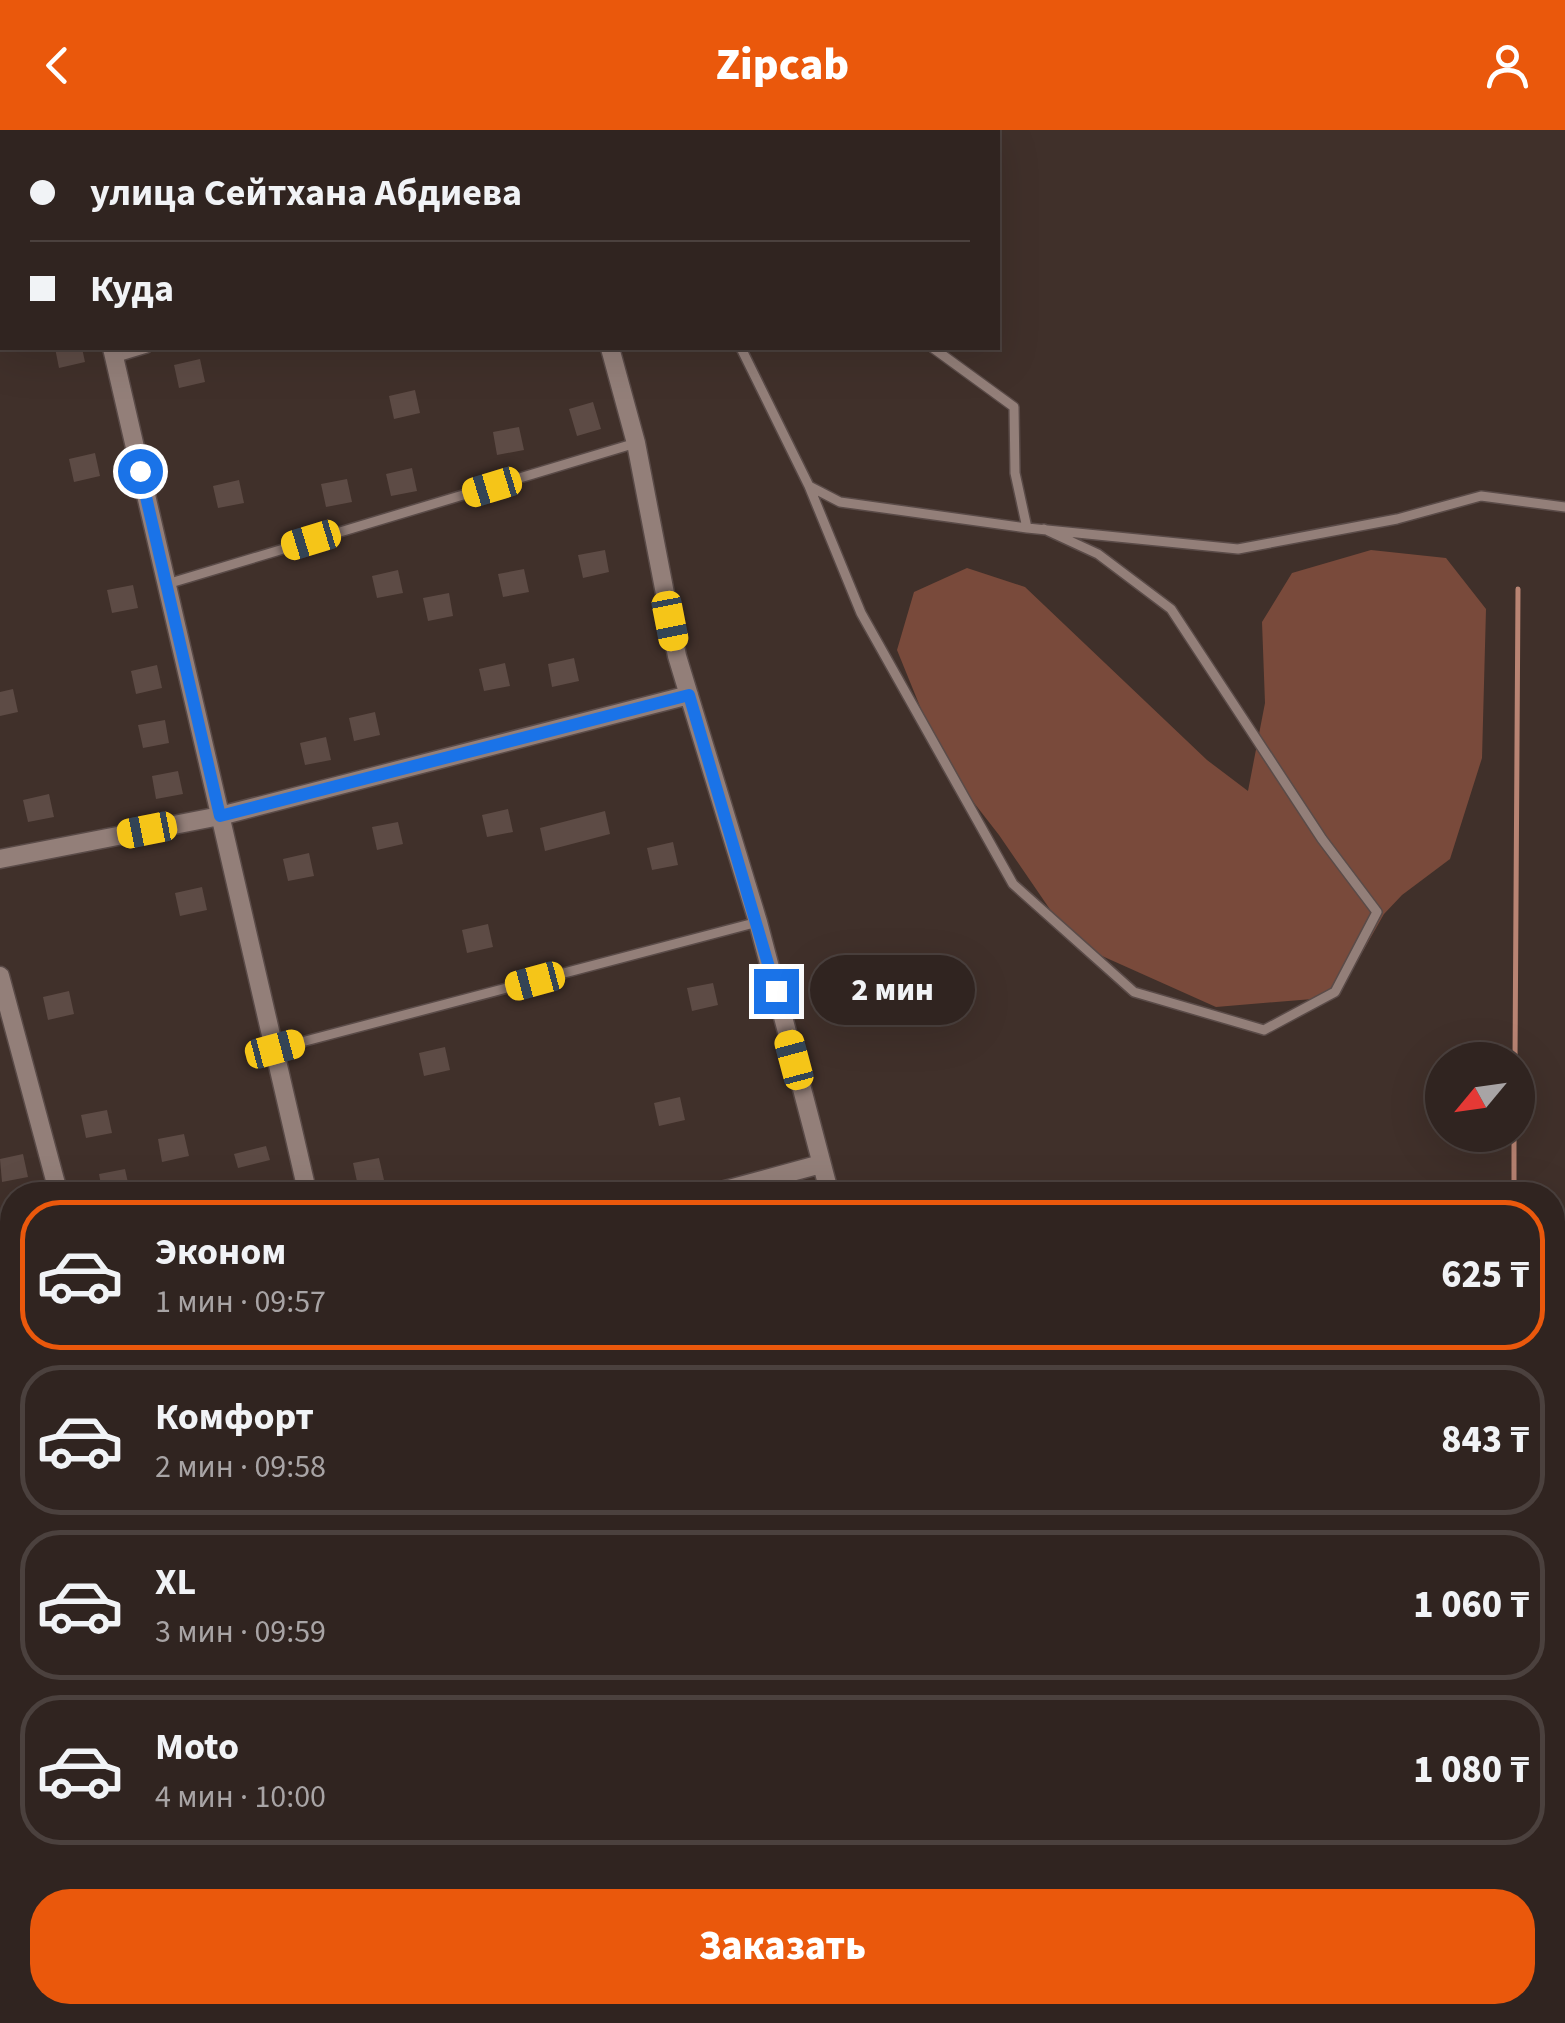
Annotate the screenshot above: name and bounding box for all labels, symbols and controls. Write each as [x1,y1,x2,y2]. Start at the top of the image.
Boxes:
text: Zipcab [716,33,849,97]
icon: back [30,38,85,93]
icon: person [1480,38,1535,93]
text: улица Сейтхана Абдиева [90,166,522,220]
text: Куда [90,262,174,316]
route start [118,449,163,494]
car [459,464,525,510]
car [278,517,344,563]
car [650,589,690,653]
car [115,810,179,850]
callout: 2 мин [811,956,976,1026]
car [502,959,568,1003]
text: 2 мин [851,967,934,1013]
route end [754,969,799,1014]
car [242,1027,308,1071]
car [772,1027,816,1093]
north arrow [1425,1042,1535,1152]
map controls [1425,1042,1535,1152]
text: Эконом [155,1225,286,1279]
icon: car [35,1230,125,1320]
text: 625 ₸ [1441,1248,1530,1302]
text: 1 мин · 09:57 [155,1279,326,1325]
text: Комфорт [155,1390,314,1444]
icon: car [35,1395,125,1485]
text: 843 ₸ [1441,1413,1530,1467]
text: 2 мин · 09:58 [155,1444,326,1490]
text: XL [155,1555,196,1609]
icon: car [35,1560,125,1650]
text: 1 060 ₸ [1413,1578,1530,1632]
text: 3 мин · 09:59 [155,1609,326,1655]
text: Moto [155,1720,239,1774]
icon: car [35,1725,125,1815]
text: 1 080 ₸ [1413,1743,1530,1797]
text: 4 мин · 10:00 [155,1774,326,1820]
button: Заказать [30,1889,1535,2004]

